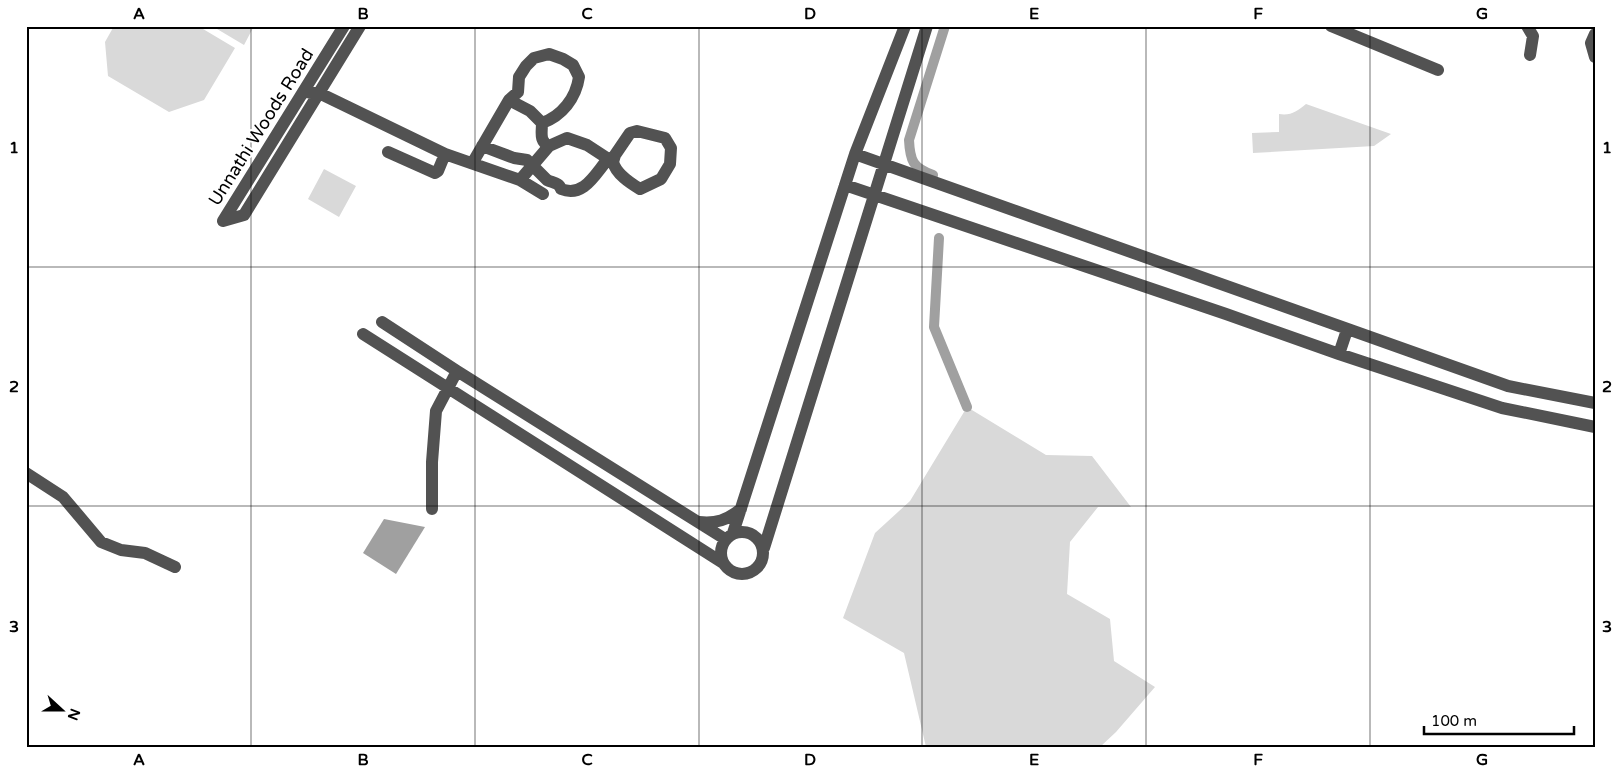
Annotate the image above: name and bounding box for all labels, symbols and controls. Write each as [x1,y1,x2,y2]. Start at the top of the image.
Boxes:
text: A [133,4,145,24]
text: B [357,4,369,24]
text: C [581,4,593,24]
text: D [804,4,816,24]
text: E [1029,4,1039,24]
text: F [1253,4,1263,24]
text: G [1476,4,1488,24]
street label: Unnathi Woods Road [204,44,318,210]
text: 1 [9,138,19,158]
text: 1 [1602,138,1612,158]
text: 2 [9,377,19,397]
text: 2 [1602,377,1612,397]
text: 3 [9,617,19,637]
text: 3 [1602,617,1612,637]
north arrow [38,686,88,736]
scale bar [1424,703,1574,735]
text: N [64,706,84,723]
text: 100 m [1431,712,1477,730]
text: A [133,750,145,770]
text: B [357,750,369,770]
text: C [581,750,593,770]
text: D [804,750,816,770]
text: E [1029,750,1039,770]
text: F [1253,750,1263,770]
text: G [1476,750,1488,770]

